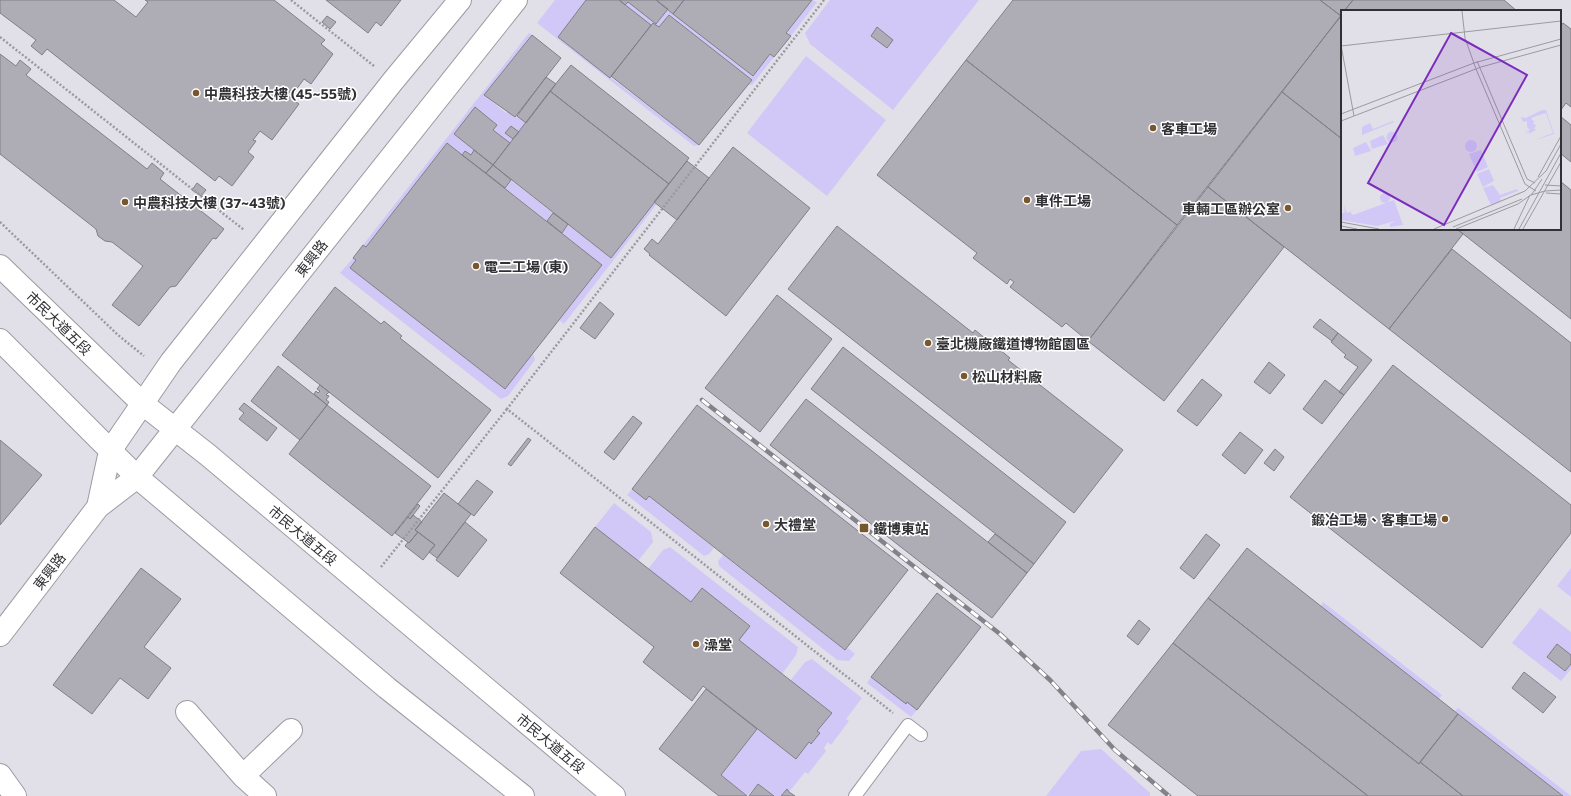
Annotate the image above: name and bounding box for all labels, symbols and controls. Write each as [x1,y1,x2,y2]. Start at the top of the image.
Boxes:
inset map [1341,10,1561,230]
place label: 中農科技大樓 (45~55號) [204,85,357,102]
marker: 中農科技大樓 (45~55號) [191,88,201,98]
place label: 客車工場 [1161,120,1217,137]
marker: 客車工場 [1148,123,1158,133]
place label: 車件工場 [1035,192,1091,209]
place label: 中農科技大樓 (37~43號) [133,194,286,211]
marker: 車件工場 [1022,195,1032,205]
marker: 中農科技大樓 (37~43號) [120,197,130,207]
place label: 車輛工區辦公室 [1182,200,1280,217]
marker: 車輛工區辦公室 [1283,203,1293,213]
street label: 東興路 [291,236,331,280]
place label: 電二工場 (東) [484,258,568,275]
marker: 電二工場 (東) [471,261,481,271]
street label: 市民大道五段 [23,288,95,358]
place label: 臺北機廠鐵道博物館園區 [936,335,1090,352]
marker: 臺北機廠鐵道博物館園區 [923,338,933,348]
place label: 松山材料廠 [972,368,1042,385]
marker: 松山材料廠 [959,371,969,381]
street label: 市民大道五段 [265,501,341,569]
place label: 鍛冶工場、客車工場 [1311,511,1437,528]
marker: 鍛冶工場、客車工場 [1440,514,1450,524]
place label: 大禮堂 [774,516,816,533]
marker: 大禮堂 [761,519,771,529]
place label: 鐵博東站 [873,520,929,537]
marker: 鐵博東站 [858,522,870,534]
street label: 東興路 [29,549,69,593]
place label: 澡堂 [704,636,732,653]
marker: 澡堂 [691,639,701,649]
street label: 市民大道五段 [513,709,589,777]

